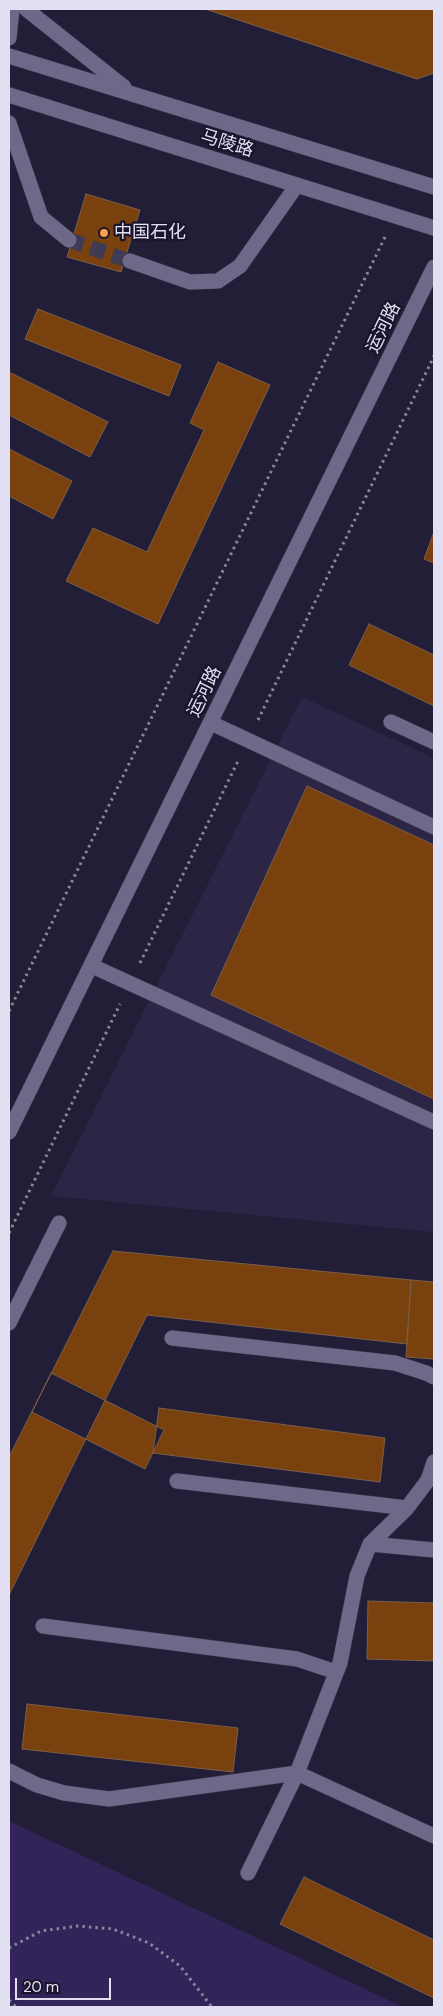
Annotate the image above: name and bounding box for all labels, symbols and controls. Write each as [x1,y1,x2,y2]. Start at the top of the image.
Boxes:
street label: 马陵路 [198,126,256,162]
place label: 中国石化 [114,222,186,244]
marker: 中国石化 [98,227,110,239]
street label: 运河路 [362,299,406,357]
street label: 运河路 [183,663,227,721]
scale bar [18,1968,114,2000]
text: 20 m [23,1977,59,1997]

